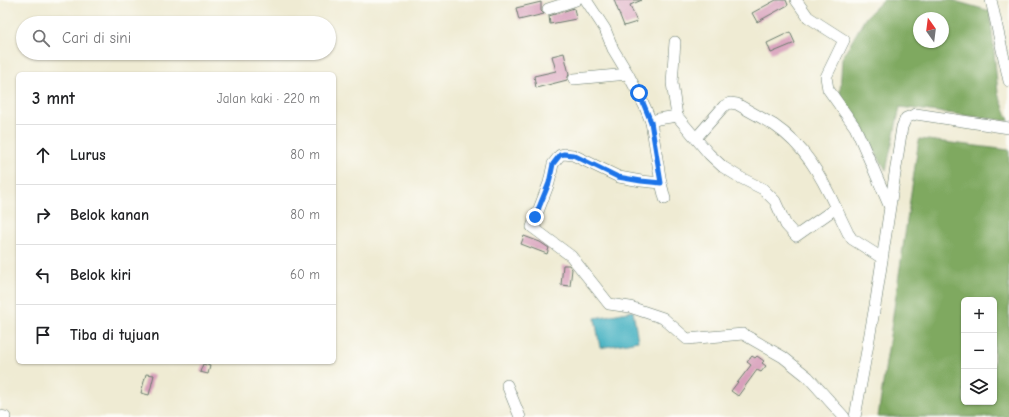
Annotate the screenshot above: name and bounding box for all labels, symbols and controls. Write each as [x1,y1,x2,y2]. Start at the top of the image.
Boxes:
north arrow [913,12,949,48]
search box [16,16,336,60]
icon: search [30,27,52,49]
text: Cari di sini [62,29,131,47]
route start [630,84,648,102]
text: 3 mnt [32,89,75,108]
text: Jalan kaki · 220 m [217,91,320,106]
icon: ahead [32,144,54,166]
text: Lurus [70,146,106,164]
text: 80 m [290,147,320,162]
icon: right [32,204,54,226]
text: Belok kanan [70,206,149,224]
text: 80 m [290,207,320,222]
route end [526,208,544,226]
icon: left [32,264,54,286]
text: Belok kiri [70,266,131,284]
text: 60 m [290,267,320,282]
map controls [961,297,997,405]
button: + [961,297,997,333]
icon: arrive [32,324,54,346]
text: Tiba di tujuan [70,326,159,344]
button: − [961,333,997,369]
button: layers [961,369,997,405]

